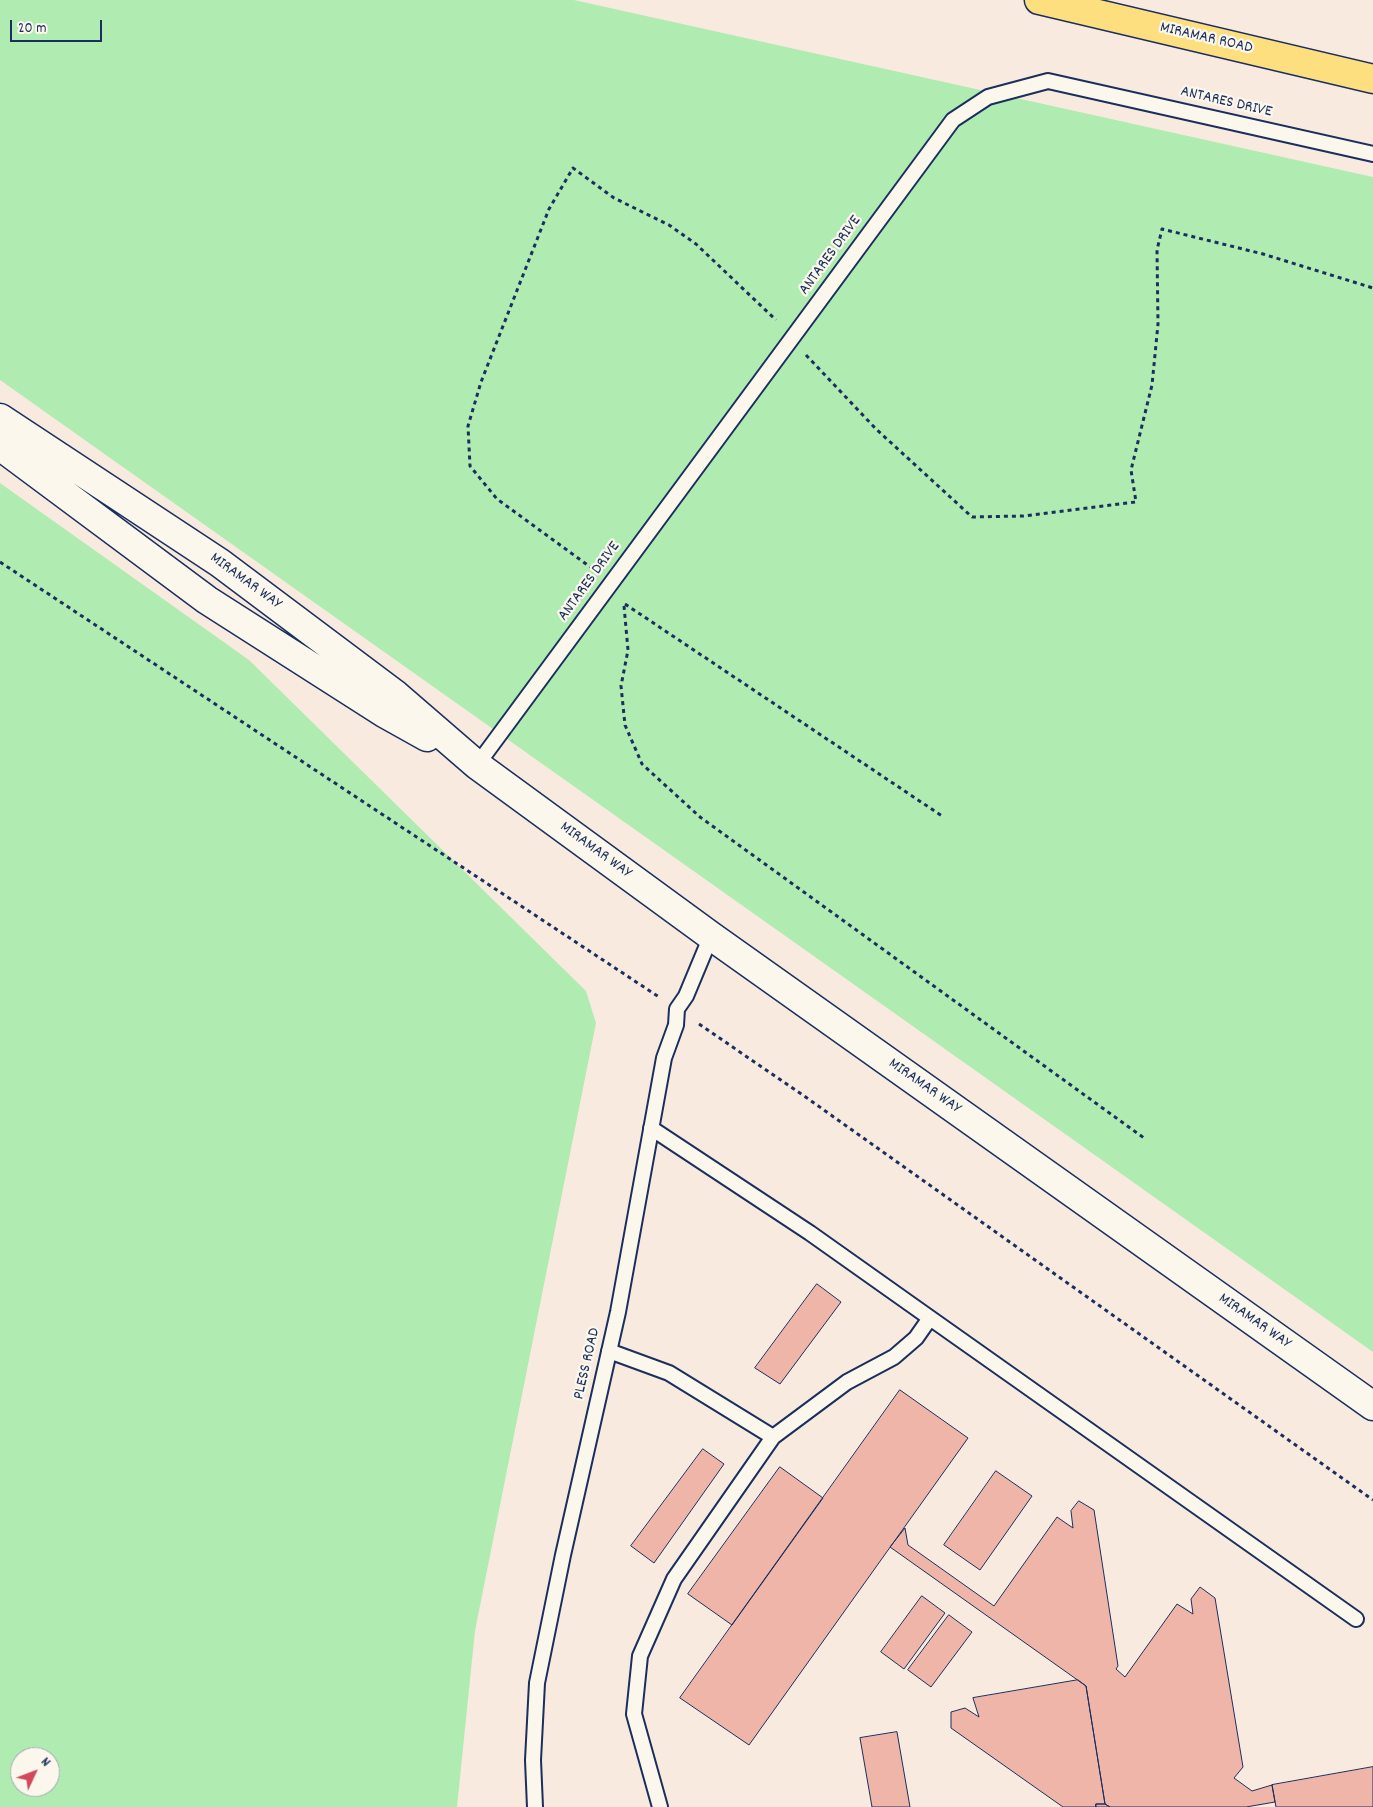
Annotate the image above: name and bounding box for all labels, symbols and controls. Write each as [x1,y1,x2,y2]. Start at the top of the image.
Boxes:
scale bar [12,10,105,42]
text: 20 m [18,18,46,40]
street label: MIRAMAR ROAD [1158,19,1254,59]
street label: ANTARES DRIVE [1178,83,1274,123]
street label: ANTARES DRIVE [796,213,866,299]
street label: ANTARES DRIVE [555,539,625,625]
street label: MIRAMAR WAY [205,549,285,615]
street label: MIRAMAR WAY [555,818,635,884]
street label: MIRAMAR WAY [884,1055,964,1119]
street label: MIRAMAR WAY [1214,1290,1294,1354]
street label: PLESS ROAD [570,1326,606,1402]
north arrow [10,1747,60,1797]
text: N [36,1753,55,1772]

